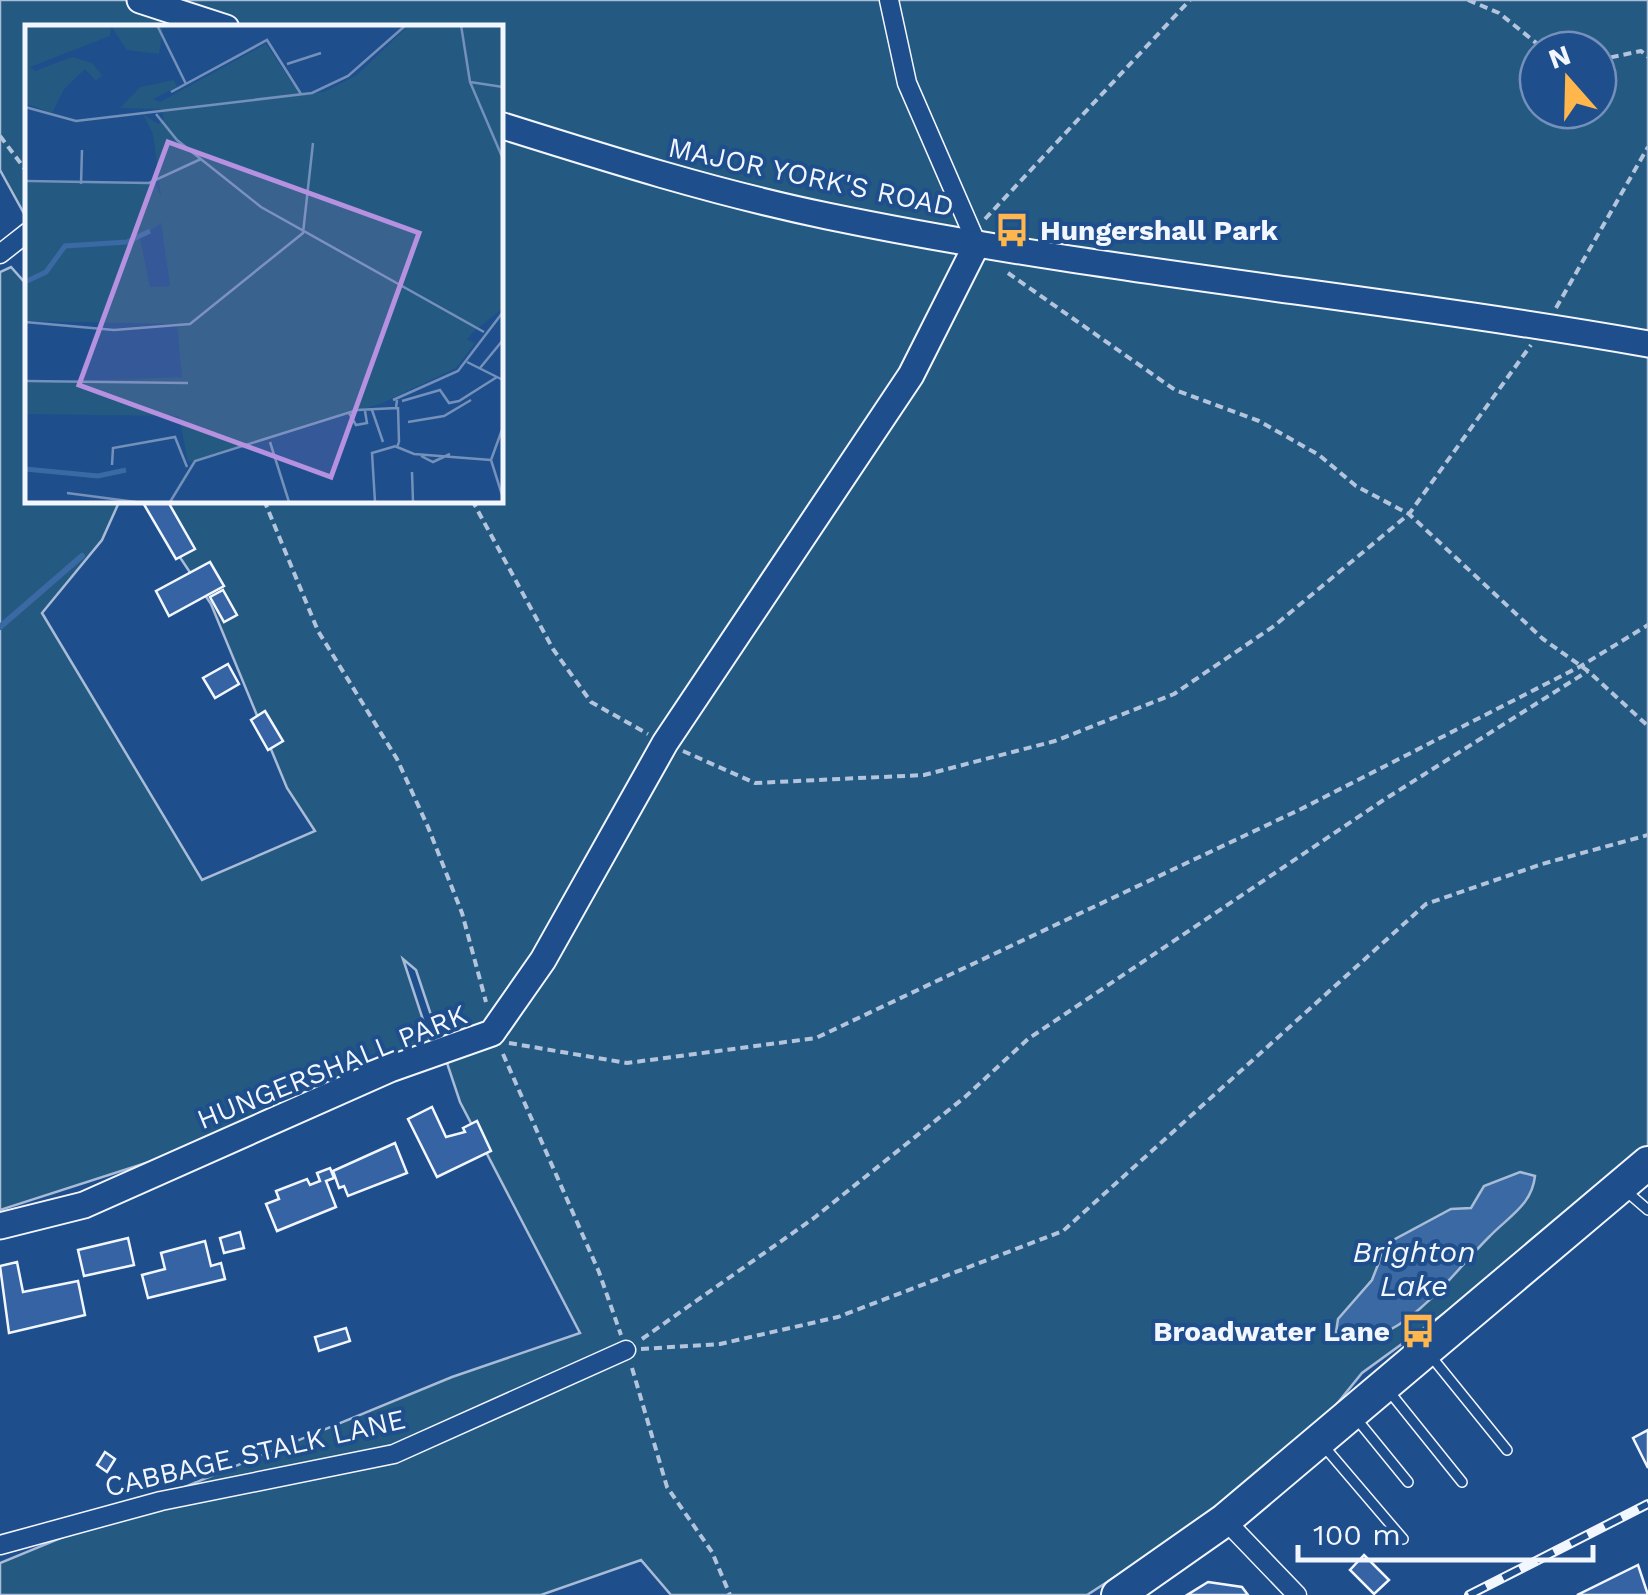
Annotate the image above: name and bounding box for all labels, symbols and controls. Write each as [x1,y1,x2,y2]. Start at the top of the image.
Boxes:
inset map [25,25,502,502]
north arrow [1518,30,1618,130]
text: N [1544,38,1575,76]
street label: MAJOR YORK'S ROAD [665,131,957,223]
bus stop icon: Hungershall Park [993,211,1031,249]
place label: Hungershall Park [1040,214,1278,247]
street label: HUNGERSHALL PARK [192,998,472,1136]
water label: Brighton Lake [1353,1234,1475,1303]
bus stop icon: Broadwater Lane [1399,1312,1437,1350]
place label: Broadwater Lane [1153,1315,1390,1348]
street label: CABBAGE STALK LANE [102,1402,408,1504]
scale bar [1298,1500,1593,1562]
text: 100 m [1313,1517,1401,1552]

